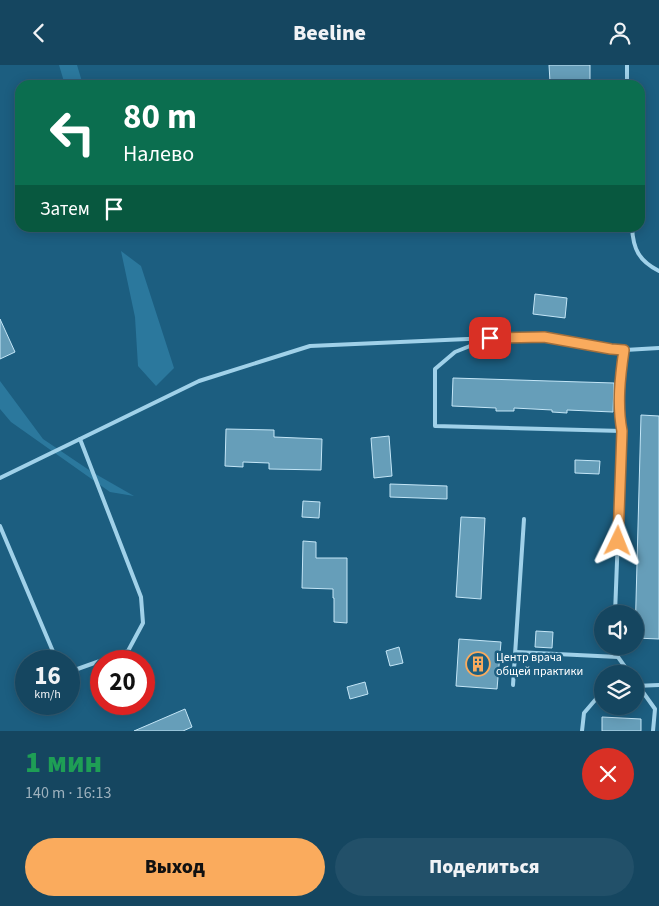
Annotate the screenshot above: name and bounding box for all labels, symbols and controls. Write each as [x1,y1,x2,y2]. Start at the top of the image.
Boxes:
text: Beeline [293,17,366,49]
icon: back [25,19,53,47]
icon: person [606,19,634,47]
text: 80 m [123,92,197,142]
icon: left [40,100,105,165]
text: Налево [123,138,194,170]
icon: arrive [100,195,128,223]
text: Затем [40,196,90,223]
pin [469,317,511,359]
icon: arrive [476,324,504,352]
position arrow [591,514,643,566]
map controls [594,605,644,715]
button: sound [594,605,644,655]
place label: Центр врача общей практики [496,649,583,680]
speed limit sign: 20 [90,650,155,715]
building icon: Центр врача общей практики [465,651,491,677]
text: 16 [34,658,61,694]
button: layers [594,665,644,715]
text: km/h [34,686,61,703]
text: 1 мин [25,741,102,784]
button: close [582,748,634,800]
text: 140 m · 16:13 [25,782,112,804]
button: Выход [25,838,325,896]
button: Поделиться [335,838,634,896]

